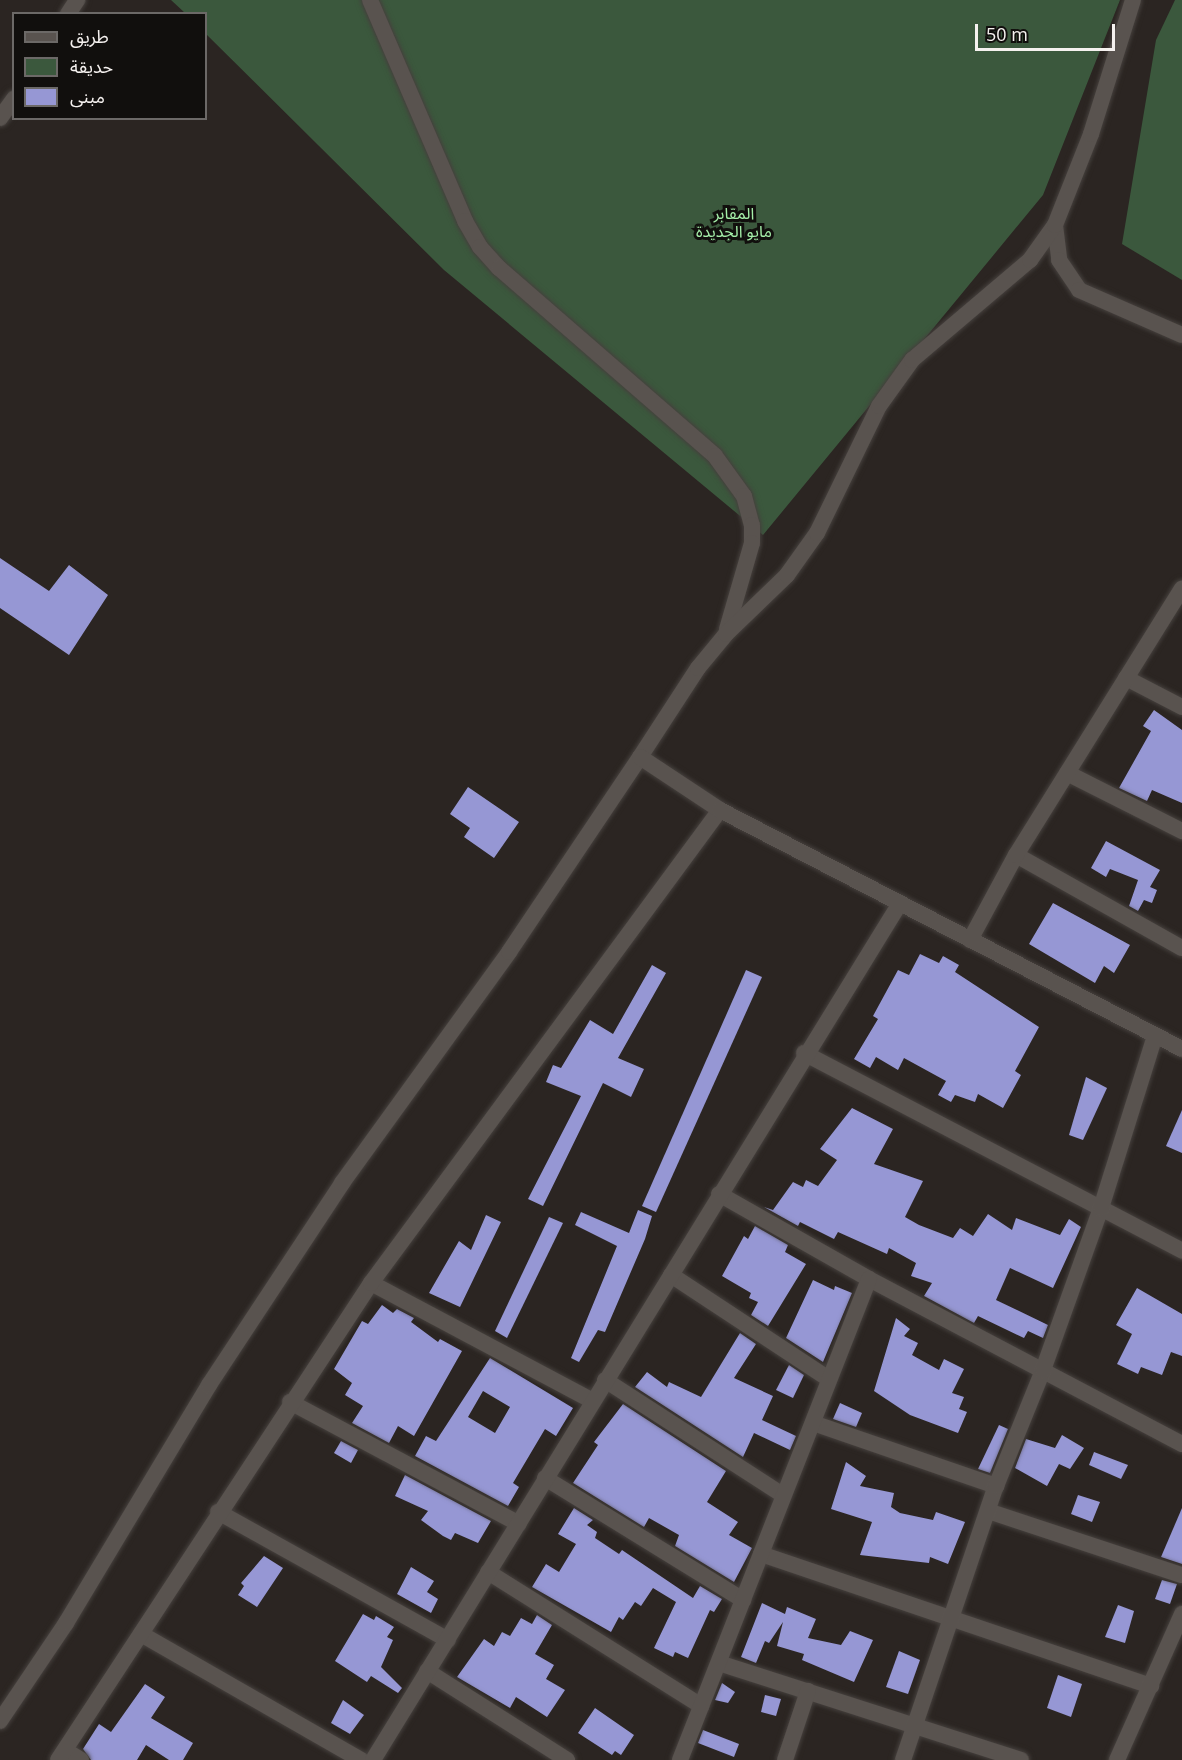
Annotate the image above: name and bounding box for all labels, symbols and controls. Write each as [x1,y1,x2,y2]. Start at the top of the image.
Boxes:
legend [12,12,207,120]
scale bar [978,12,1118,50]
text: 50 m [986,22,1028,46]
text: طريق [70,24,109,48]
text: حديقة [70,54,113,78]
text: مبنى [70,84,105,108]
park label: المقابر مايو الجديدة [696,203,772,241]

